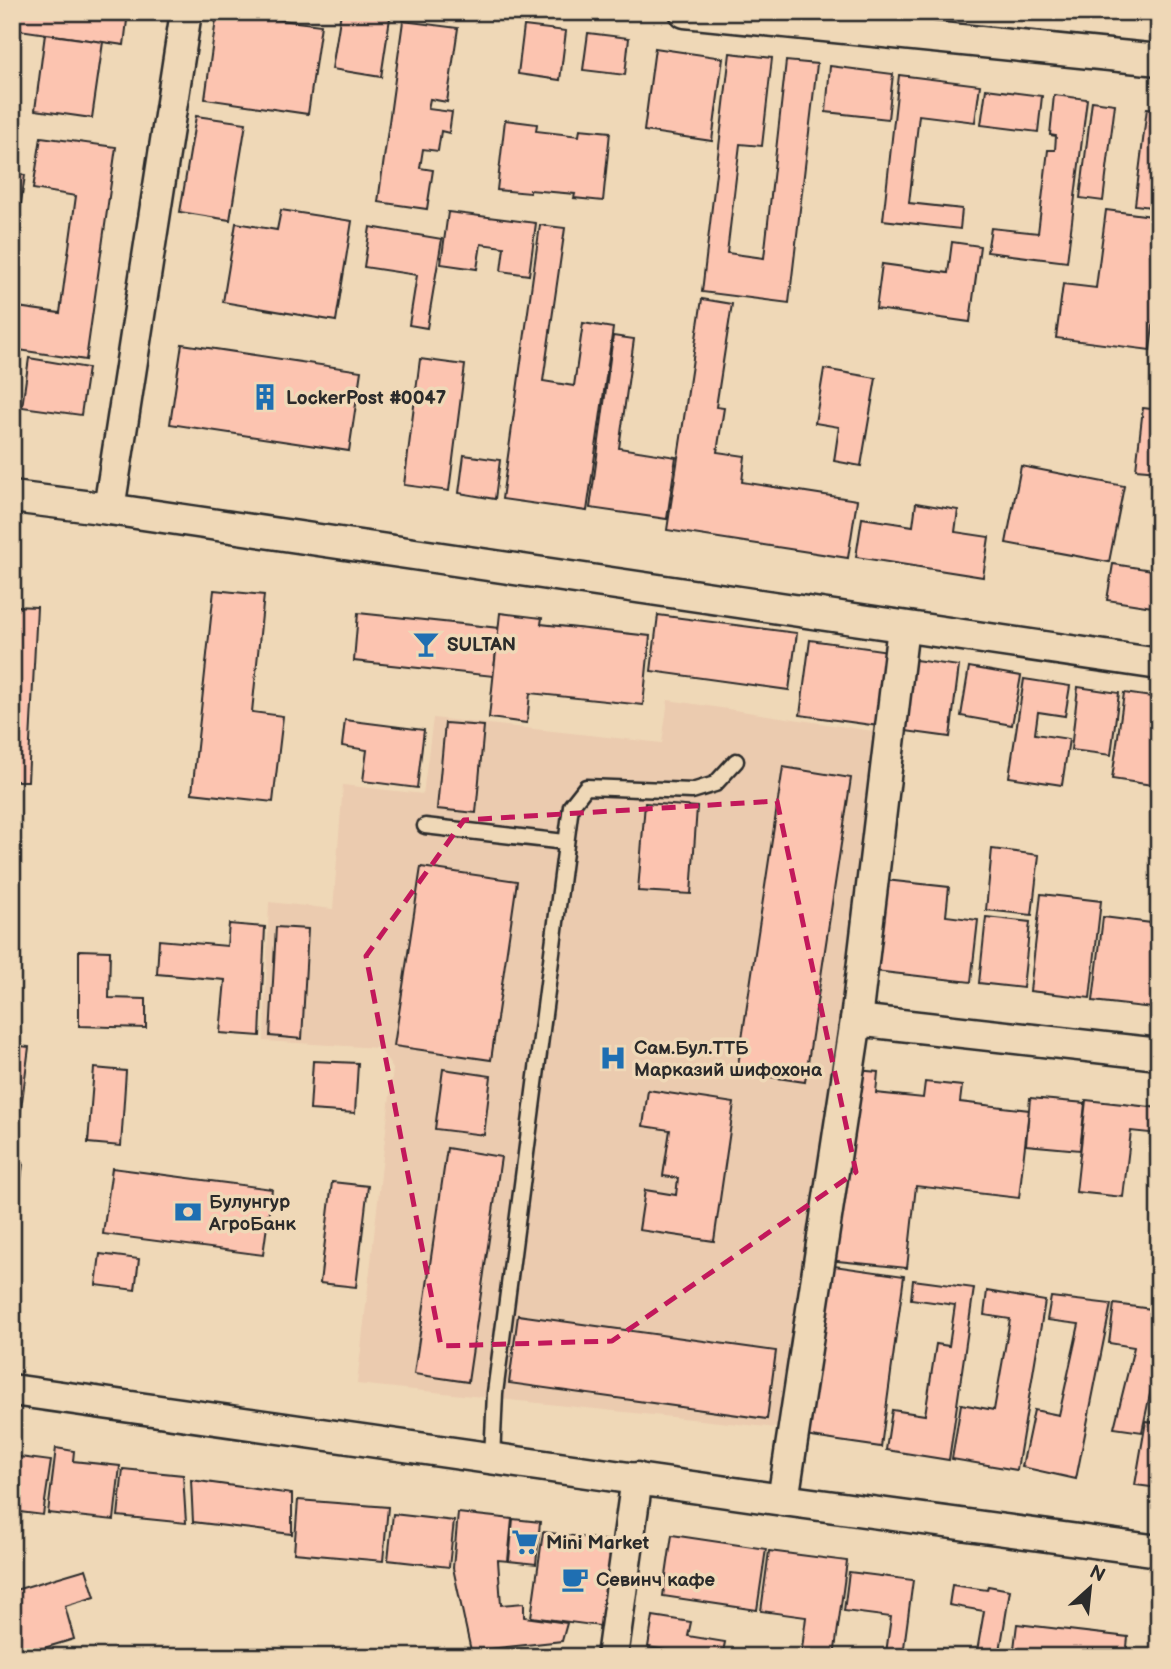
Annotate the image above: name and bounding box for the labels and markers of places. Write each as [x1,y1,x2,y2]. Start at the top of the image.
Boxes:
building icon: LockerPost #0047 [250,382,280,412]
place label: LockerPost #0047 [286,387,447,410]
bar icon: SULTAN [411,629,441,659]
place label: SULTAN [447,634,516,657]
place label: Сам.Бул.ТТБ Марказий шифохона [634,1037,823,1082]
hospital icon: Сам.Бул.ТТБ Марказий шифохона [598,1043,628,1073]
place label: Булунгур АгроБанк [208,1191,297,1236]
bank icon: Булунгур АгроБанк [173,1197,203,1227]
supermarket icon: Mini Market [510,1527,540,1557]
place label: Mini Market [546,1532,650,1555]
cafe icon: Севинч кафе [560,1564,590,1594]
place label: Севинч кафе [596,1569,716,1592]

